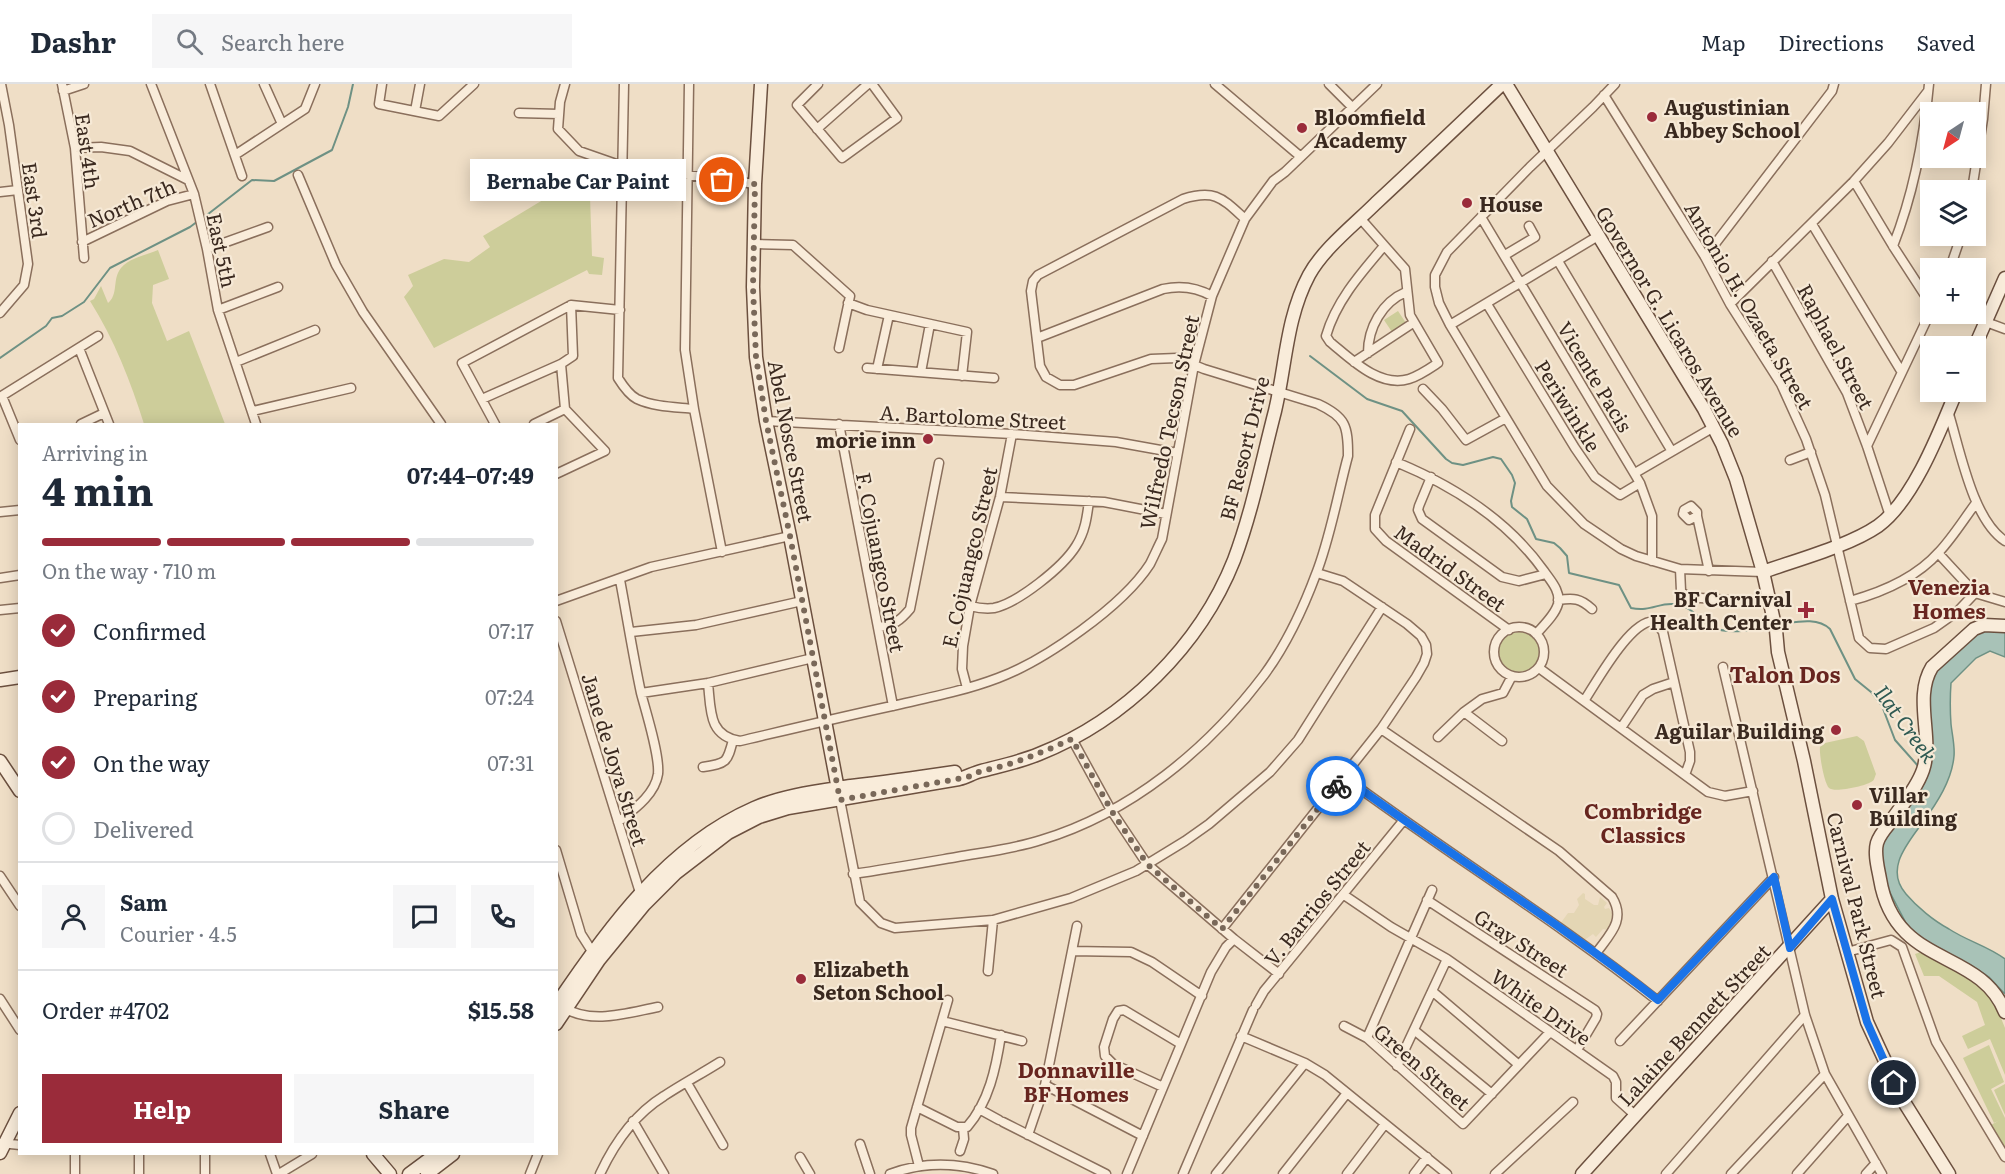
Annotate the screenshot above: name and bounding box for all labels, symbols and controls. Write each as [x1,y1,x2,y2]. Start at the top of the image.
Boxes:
search box [152,14,572,68]
text: Dashr [30,20,116,62]
icon: search [173,25,206,58]
text: Search here [221,25,344,58]
text: Map [1701,26,1746,57]
text: Directions [1779,26,1884,57]
text: Saved [1917,26,1975,57]
place label: Augustinian Abbey School [1664,91,1800,144]
place label: Bloomfield Academy [1314,101,1426,154]
north arrow [1920,102,1986,168]
map controls [1920,102,1986,402]
marker: Augustinian Abbey School [1645,110,1659,124]
street label: East 4th [69,111,109,191]
marker: Bloomfield Academy [1295,121,1309,135]
pin [696,154,747,205]
callout: Bernabe Car Paint [470,159,686,201]
street label: East 3rd [16,160,56,240]
icon: bag [705,163,738,196]
text: Bernabe Car Paint [486,165,670,195]
street label: North 7th [82,170,180,234]
button: layers [1920,180,1986,246]
place label: House [1479,188,1543,218]
marker: House [1460,196,1474,210]
street label: Antonio H. Ozaeta Street [1678,196,1822,414]
street label: Governor G. Licaros Avenue [1590,200,1752,442]
street label: East 5th [200,210,246,290]
button: + [1920,258,1986,324]
street label: Raphael Street [1791,278,1883,414]
street label: Wilfredo Tecson Street [1131,312,1205,532]
street label: Vicente Pacis [1551,315,1641,437]
button: − [1920,336,1986,402]
street label: Periwinkle [1529,353,1609,457]
street label: Abel Nosce Street [762,357,822,525]
street label: BF Resort Drive [1211,373,1275,523]
street label: A. Bartolome Street [879,396,1067,436]
place label: morie inn [816,424,916,454]
marker: morie inn [921,432,935,446]
text: Arriving in [42,437,148,467]
text: 07:44–07:49 [407,458,534,491]
text: 4 min [42,460,154,518]
street label: E. Cojuangco Street [933,463,1003,651]
street label: F. Cojuangco Street [850,469,914,655]
street label: Madrid Street [1389,516,1513,618]
text: On the way · 710 m [42,555,216,585]
district label: Venezia Homes [1908,570,1991,625]
place label: BF Carnival Health Center [1650,583,1792,636]
marker: BF Carnival Health Center [1797,601,1815,619]
icon: check [42,614,75,647]
text: Confirmed [93,614,206,647]
text: 07:17 [488,615,534,645]
district label: Talon Dos [1730,657,1840,690]
street label: Jane de Joya Street [575,669,657,849]
water label: Ilat Creek [1868,678,1946,769]
icon: check [42,680,75,713]
text: Preparing [93,680,197,713]
text: 07:24 [485,681,534,711]
place label: Aguilar Building [1654,715,1825,745]
marker: Aguilar Building [1829,723,1843,737]
icon: check [42,746,75,779]
text: On the way [93,746,210,779]
text: 07:31 [487,747,534,777]
courier [1306,756,1366,816]
icon: bike [1320,770,1353,803]
place label: Villar Building [1869,779,1958,832]
district label: Combridge Classics [1584,794,1702,849]
marker: Villar Building [1850,798,1864,812]
street label: Carnival Park Street [1820,809,1896,1001]
text: Delivered [93,812,194,845]
street label: V. Barrios Street [1256,833,1376,971]
button: person [42,885,105,948]
text: Sam [120,885,168,918]
button: chat [393,885,456,948]
button: phone [471,885,534,948]
street label: Gray Street [1469,900,1575,984]
text: Courier · 4.5 [120,918,237,948]
street label: Lalaine Bennett Street [1610,936,1776,1112]
place label: Elizabeth Seton School [813,953,944,1006]
street label: White Drive [1486,960,1598,1052]
marker: Elizabeth Seton School [794,972,808,986]
text: Order #4702 [42,993,169,1026]
text: $15.58 [468,993,534,1026]
street label: Green Street [1368,1016,1478,1116]
district label: Donnaville BF Homes [1017,1053,1135,1108]
pin [1868,1057,1919,1108]
icon: home [1877,1066,1910,1099]
button: Help [42,1074,282,1143]
button: Share [294,1074,534,1143]

